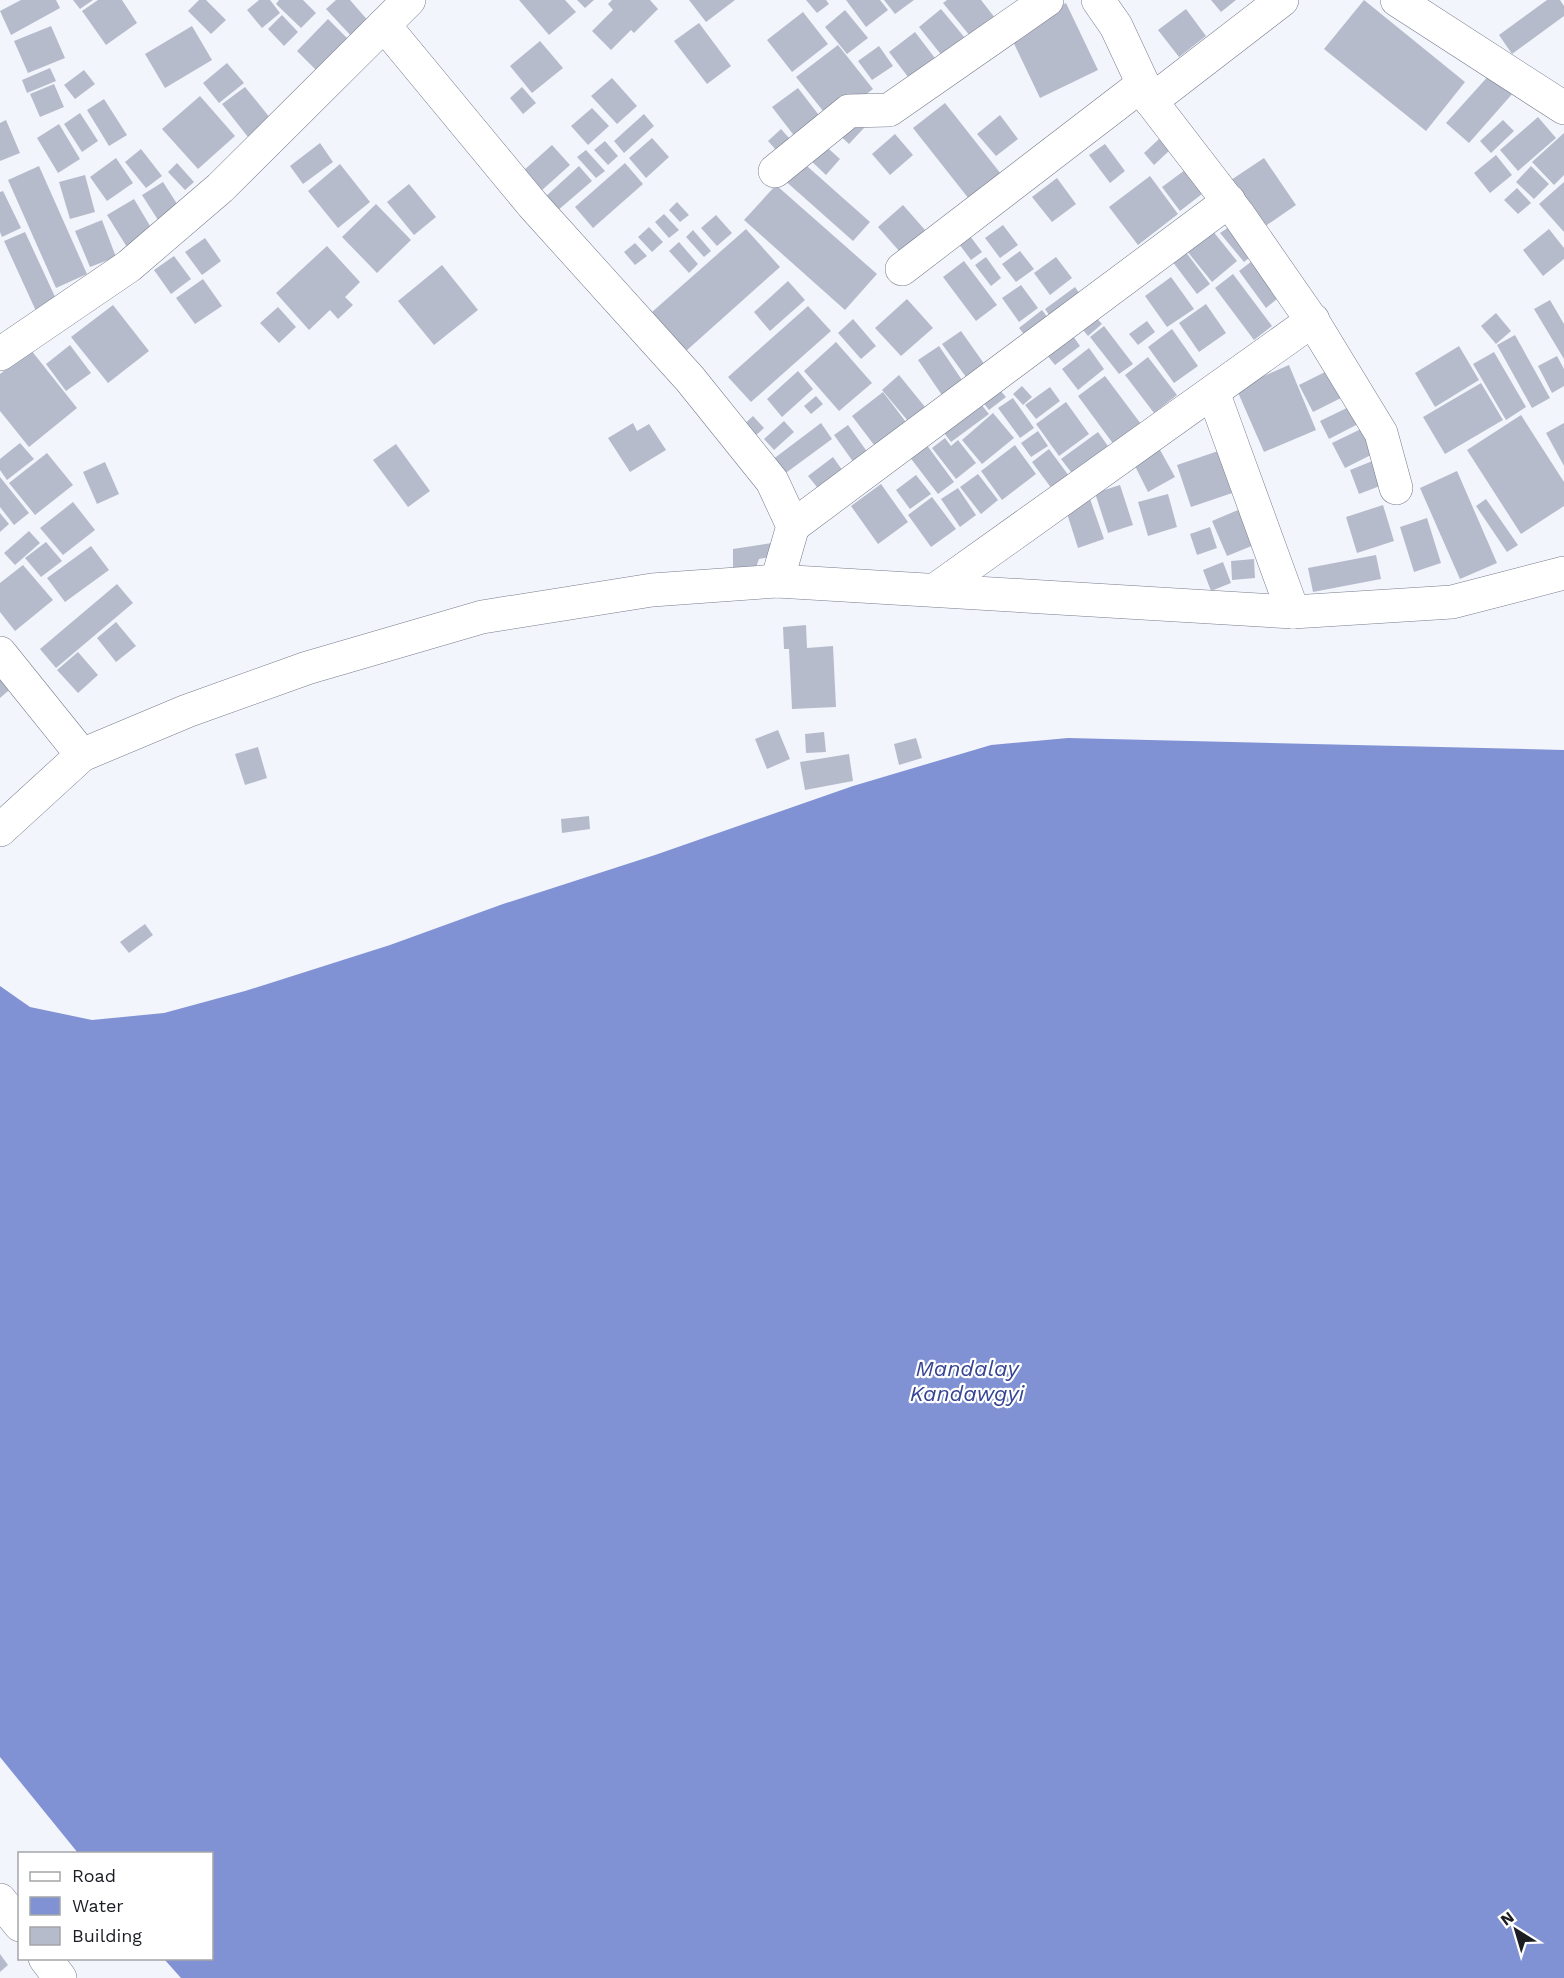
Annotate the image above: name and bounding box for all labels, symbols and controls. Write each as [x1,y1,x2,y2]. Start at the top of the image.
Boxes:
water label: Mandalay Kandawgyi [910,1356,1025,1406]
legend [18,1852,213,1960]
text: Road [72,1865,116,1886]
text: Water [72,1895,124,1916]
north arrow [1486,1900,1546,1960]
text: N [1497,1907,1518,1930]
text: Building [72,1925,142,1946]

